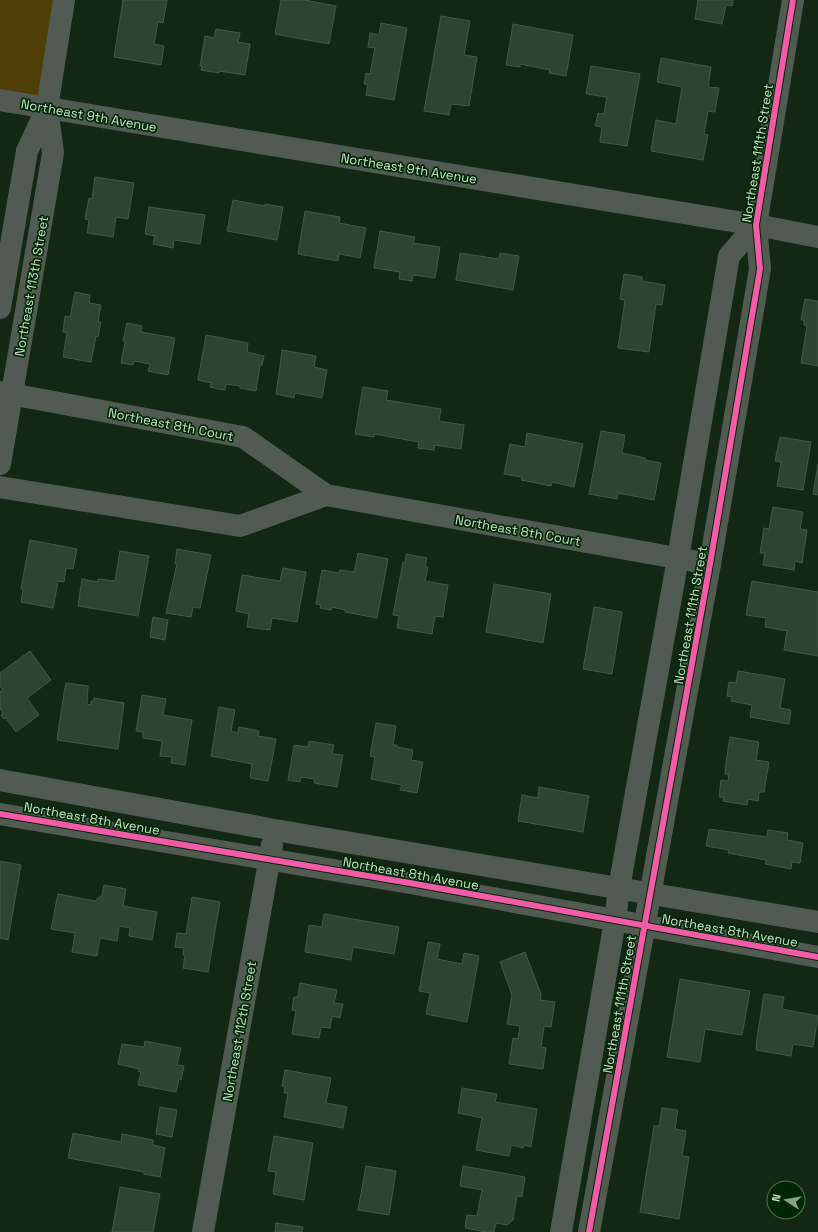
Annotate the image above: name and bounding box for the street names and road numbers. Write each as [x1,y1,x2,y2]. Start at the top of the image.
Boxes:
street label: Northeast 111th Street [738,83,777,224]
street label: Northeast 9th Avenue [20,95,158,136]
street label: Northeast 9th Avenue [340,149,478,188]
street label: Northeast 113th Street [11,214,52,358]
street label: Northeast 8th Court [107,404,235,445]
street label: Northeast 8th Court [454,511,582,550]
street label: Northeast 111th Street [670,545,711,685]
street label: Northeast 8th Avenue [23,798,161,839]
street label: Northeast 8th Avenue [342,853,480,894]
street label: Northeast 8th Avenue [661,910,799,951]
street label: Northeast 111th Street [599,934,640,1074]
street label: Northeast 112th Street [219,959,260,1103]

